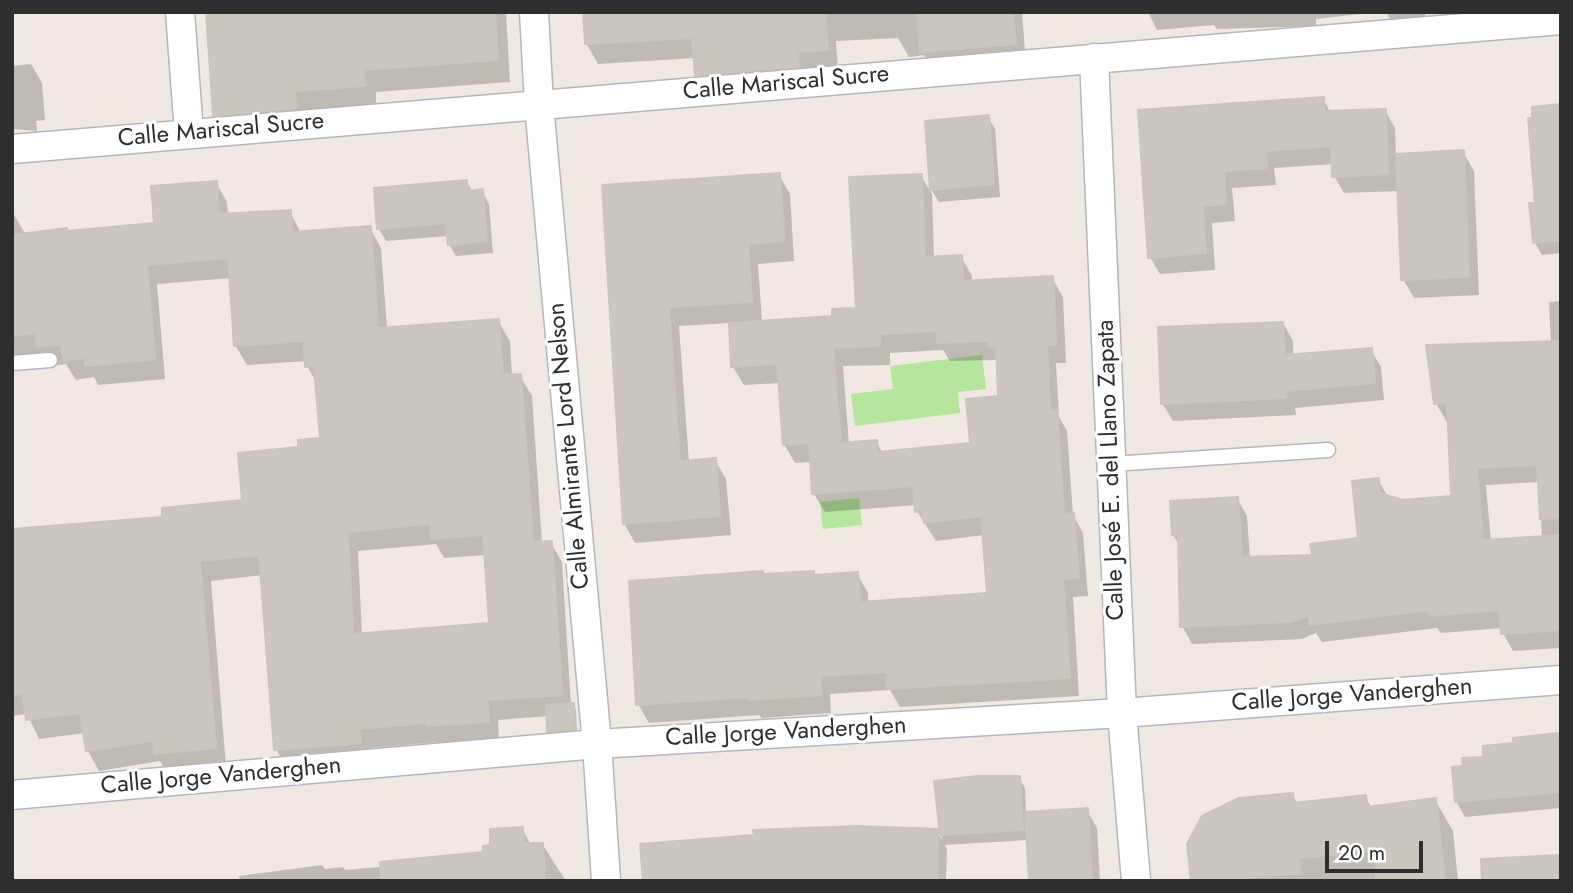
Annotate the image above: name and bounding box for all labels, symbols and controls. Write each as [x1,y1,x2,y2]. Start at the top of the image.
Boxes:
street label: Calle Mariscal Sucre [682,61,890,107]
street label: Calle Mariscal Sucre [117,108,325,154]
street label: Calle Almirante Lord Nelson [543,302,597,590]
street label: Calle José E. del Llano Zapata [1092,319,1132,621]
street label: Calle Jorge Vanderghen [1231,673,1473,719]
street label: Calle Jorge Vanderghen [665,712,907,754]
street label: Calle Jorge Vanderghen [100,752,342,802]
scale bar [1328,826,1426,870]
text: 20 m [1338,838,1385,868]

